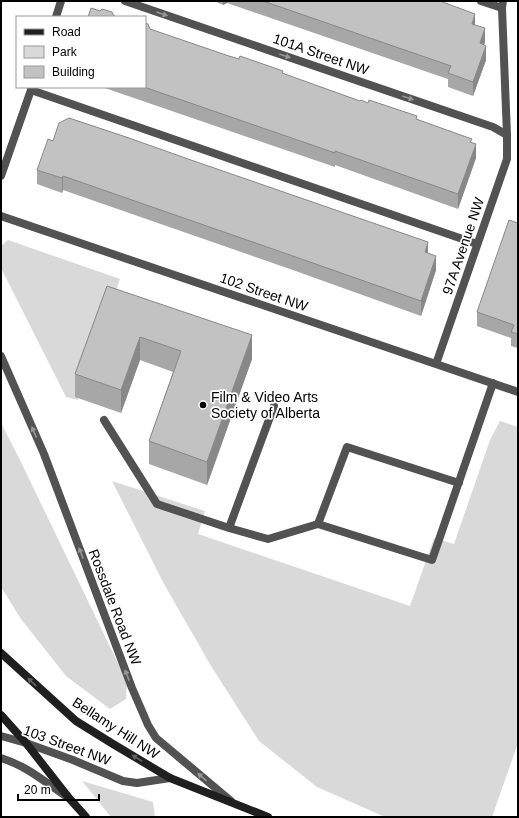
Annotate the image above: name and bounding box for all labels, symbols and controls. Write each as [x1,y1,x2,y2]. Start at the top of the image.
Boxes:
one-way arrow [156,11,168,17]
legend [16,16,146,88]
text: Road [52,25,81,39]
street label: 101A Street NW [271,30,372,78]
text: Park [52,45,78,59]
one-way arrow [279,53,291,59]
text: Building [52,65,95,79]
one-way arrow [402,95,414,101]
street label: 97A Avenue NW [439,195,487,297]
street label: 102 Street NW [218,269,311,315]
place label: Film & Video Arts Society of Alberta [211,389,320,421]
marker: Film & Video Arts Society of Alberta [198,400,208,410]
one-way arrow [31,426,37,437]
one-way arrow [77,546,83,558]
street label: Rossdale Road NW [86,547,145,668]
one-way arrow [123,668,129,680]
one-way arrow [27,677,37,687]
street label: Bellamy Hill NW [70,694,163,762]
street label: 103 Street NW [21,722,114,768]
one-way arrow [132,754,142,762]
one-way arrow [196,772,207,781]
scale bar [18,776,99,802]
text: 20 m [24,783,51,797]

